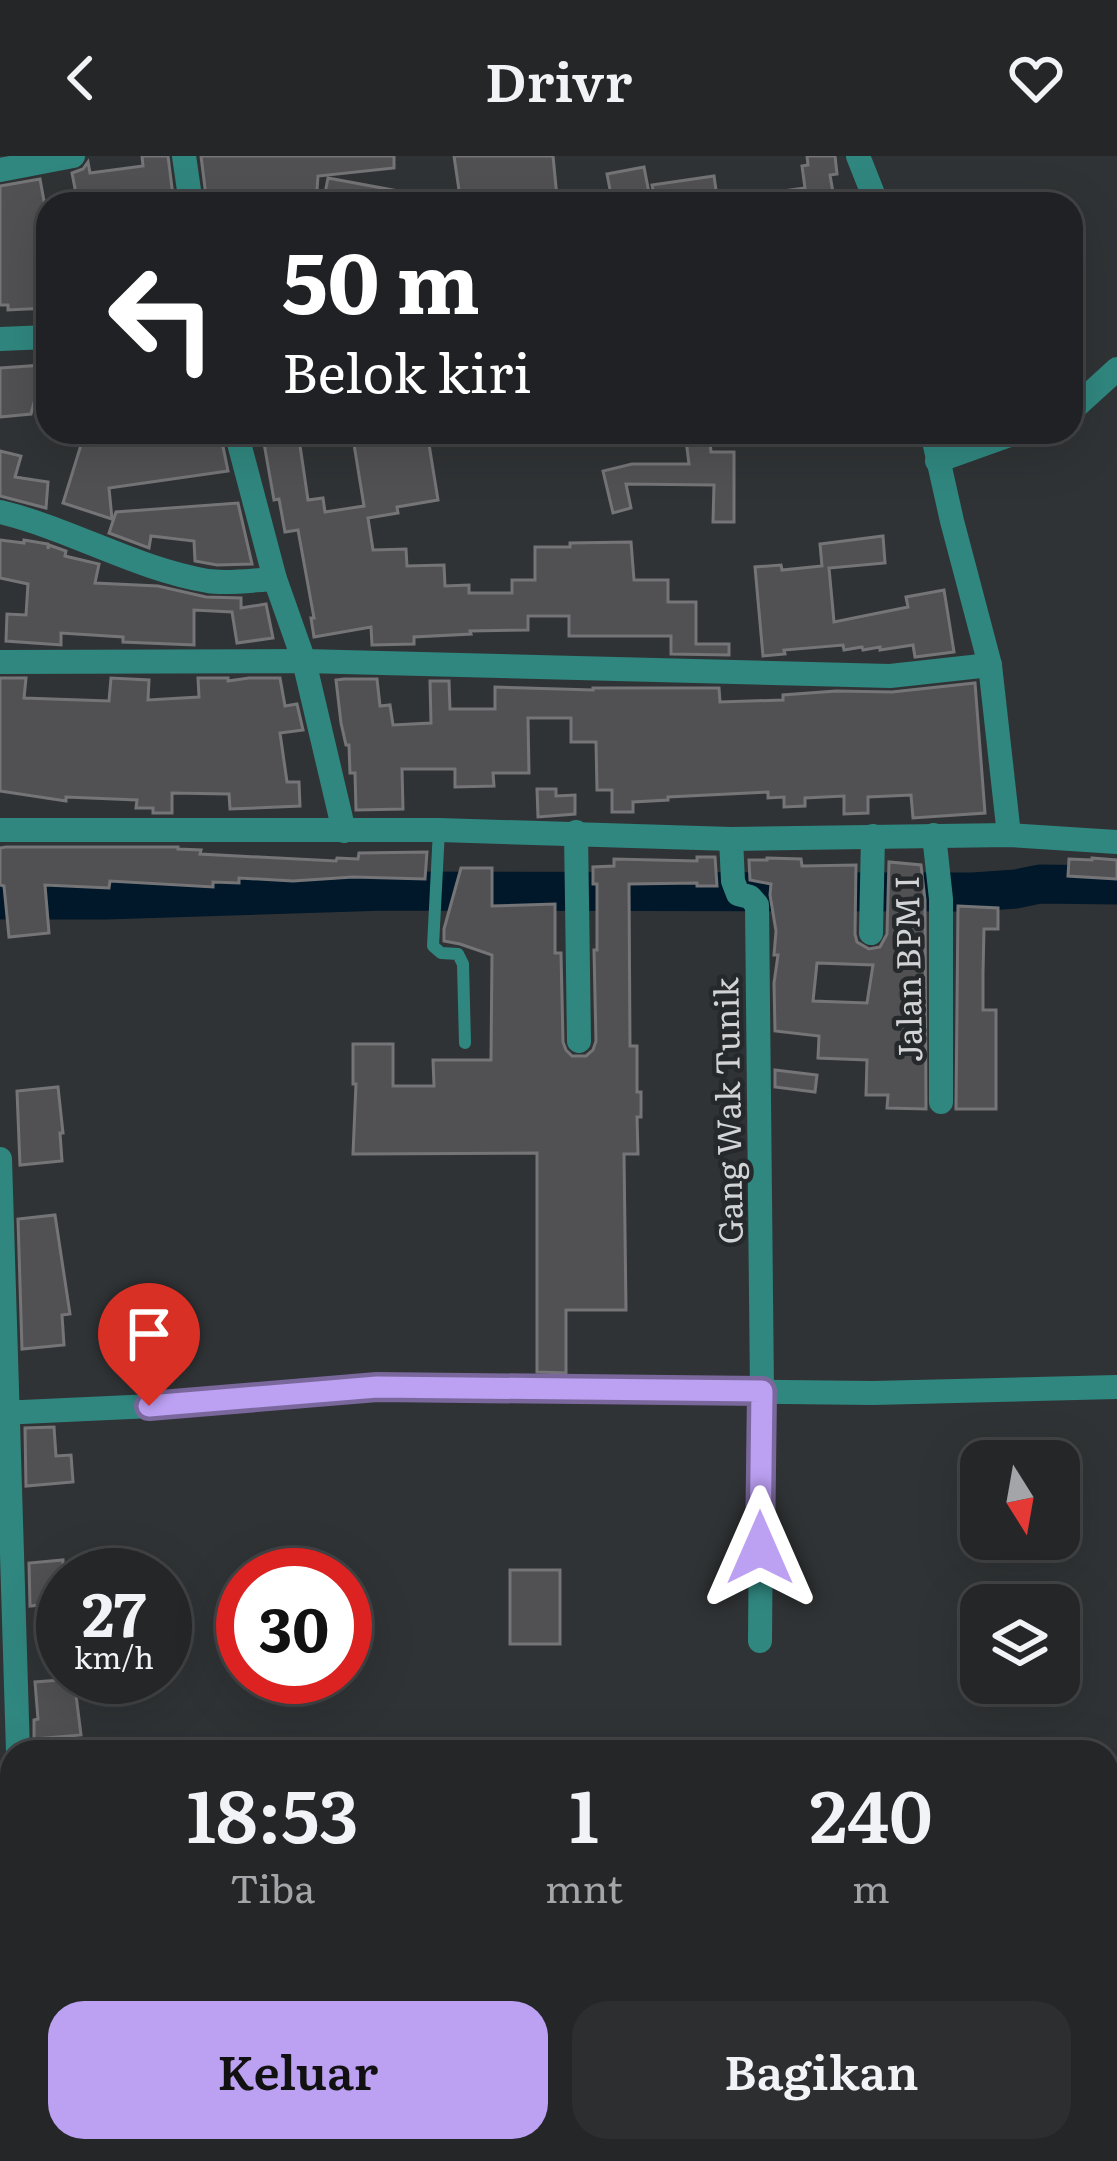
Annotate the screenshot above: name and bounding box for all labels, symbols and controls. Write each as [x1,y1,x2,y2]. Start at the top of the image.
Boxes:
text: Drivr [485,38,632,119]
icon: back [48,45,114,111]
icon: heart [1003,45,1069,111]
text: 50 m [282,215,480,340]
icon: left [84,240,240,396]
text: Belok kiri [282,329,531,410]
street label: Jalan BPM I [880,875,932,1063]
street label: Gang Wak Tunik [699,976,753,1245]
pin [98,1283,200,1406]
icon: arrive [116,1301,182,1367]
north arrow [960,1440,1080,1560]
map controls [960,1440,1080,1704]
position arrow [697,1485,823,1611]
speed limit sign: 30 [216,1548,372,1704]
text: 27 [82,1566,146,1655]
button: layers [960,1584,1080,1704]
text: km/h [74,1634,154,1678]
text: 18:53 [187,1758,359,1865]
text: 1 [569,1758,599,1865]
text: 240 [810,1758,932,1865]
text: Tiba [230,1857,315,1915]
text: mnt [545,1857,623,1915]
text: m [852,1857,890,1915]
button: Keluar [48,2001,548,2139]
button: Bagikan [572,2001,1071,2139]

